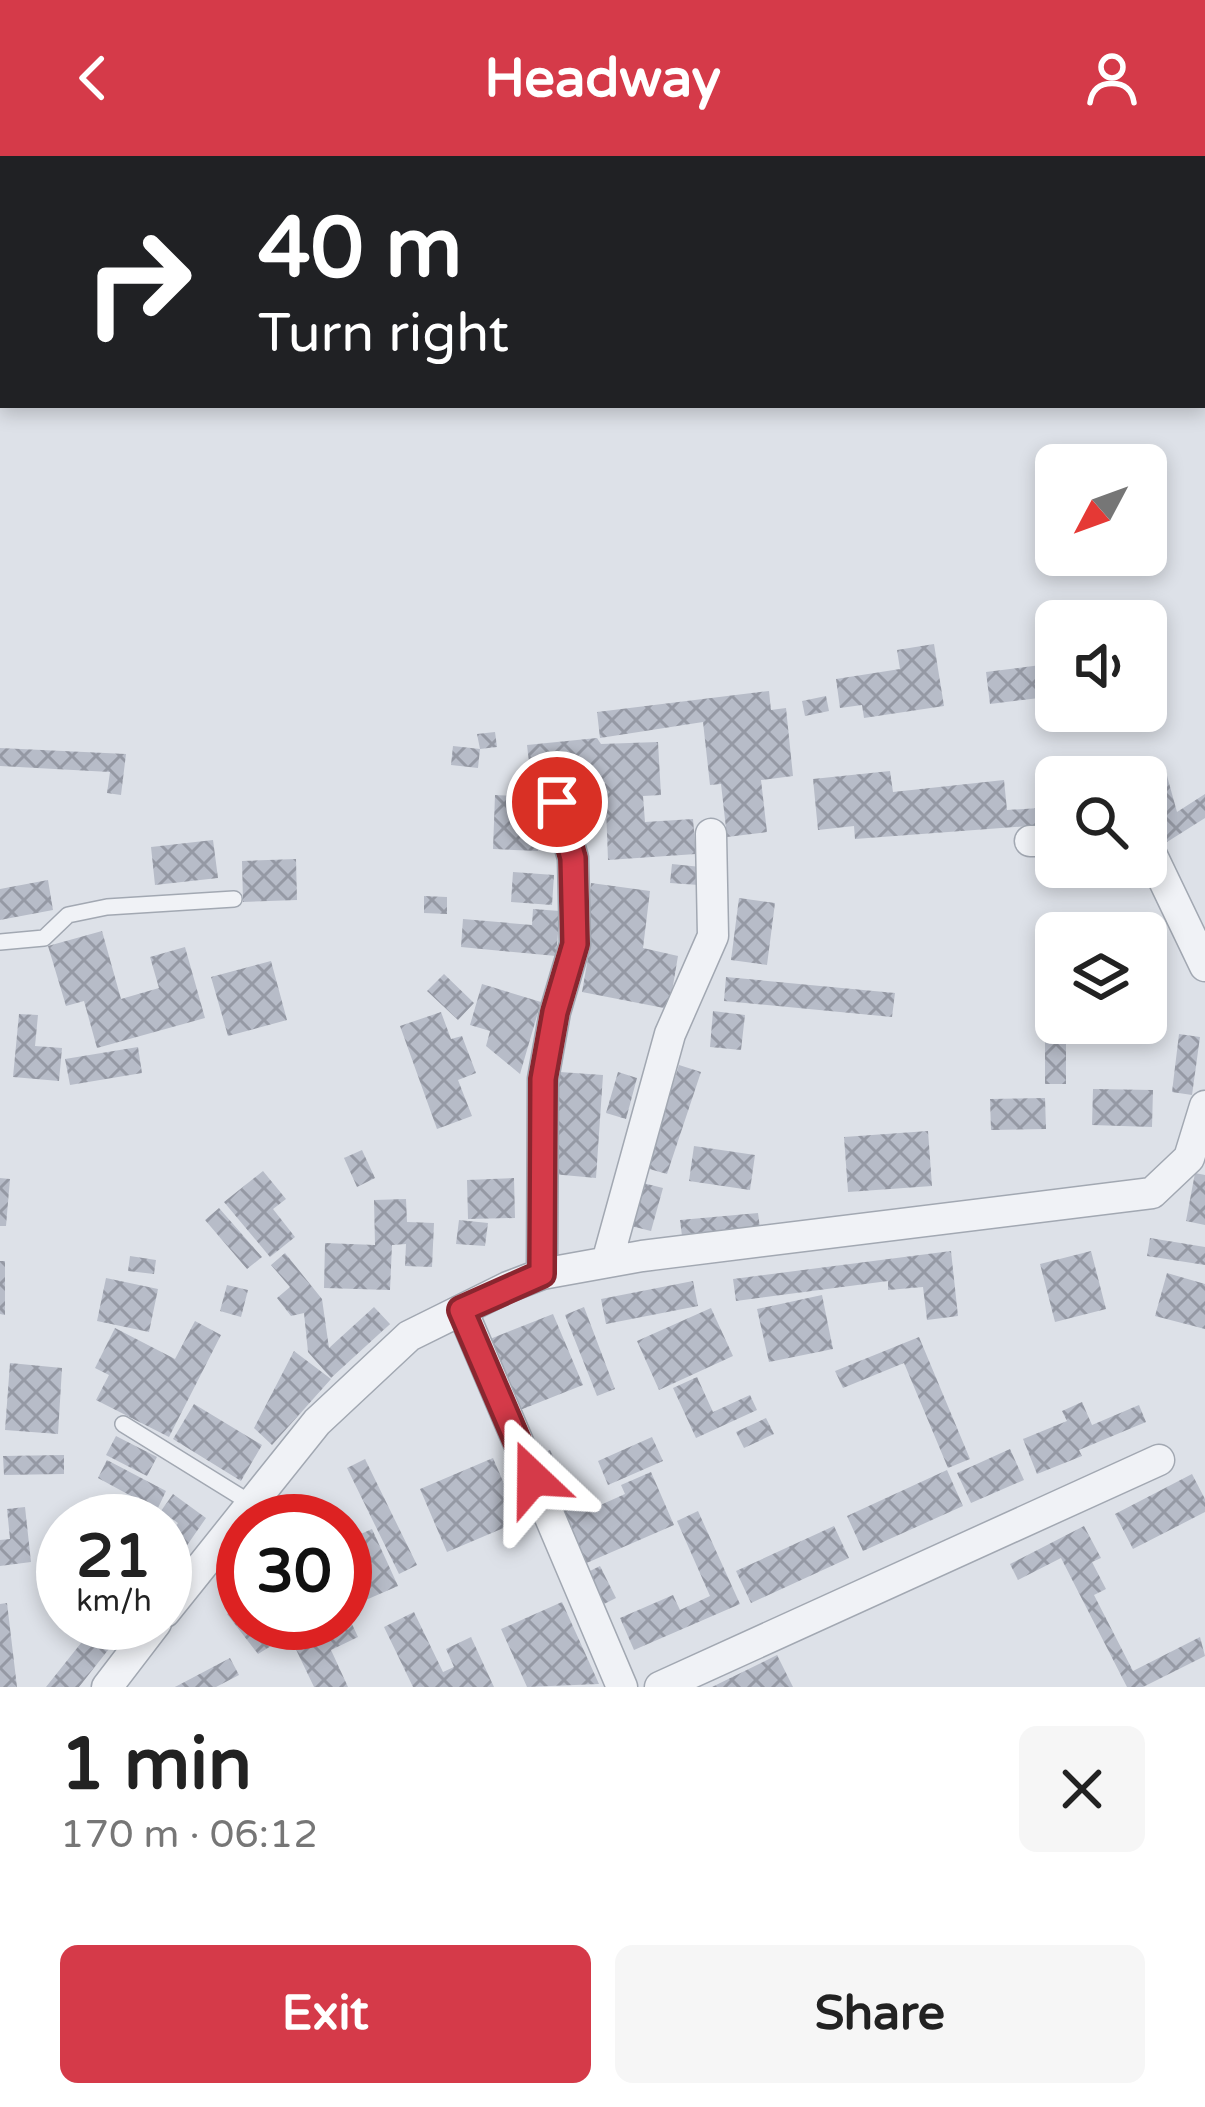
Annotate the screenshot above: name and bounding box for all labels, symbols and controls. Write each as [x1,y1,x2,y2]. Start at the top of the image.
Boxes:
icon: back [60,45,126,111]
icon: person [1079,45,1145,111]
text: Headway [484,46,721,111]
text: 40 m [258,199,462,300]
icon: right [60,204,216,360]
text: Turn right [258,301,509,366]
north arrow [1035,444,1167,576]
map controls [1035,444,1167,1044]
button: sound [1035,600,1167,732]
pin [506,751,608,853]
button: search [1035,756,1167,888]
icon: arrive [524,769,590,835]
button: layers [1035,912,1167,1044]
position arrow [470,1415,596,1541]
speed limit sign: 30 [216,1494,372,1650]
text: 21 [76,1521,152,1593]
text: km/h [76,1583,152,1620]
text: 1 min [60,1722,252,1809]
button: close [1019,1726,1145,1852]
text: 170 m · 06:12 [60,1811,318,1858]
button: Exit [60,1945,591,2083]
button: Share [615,1945,1145,2083]

